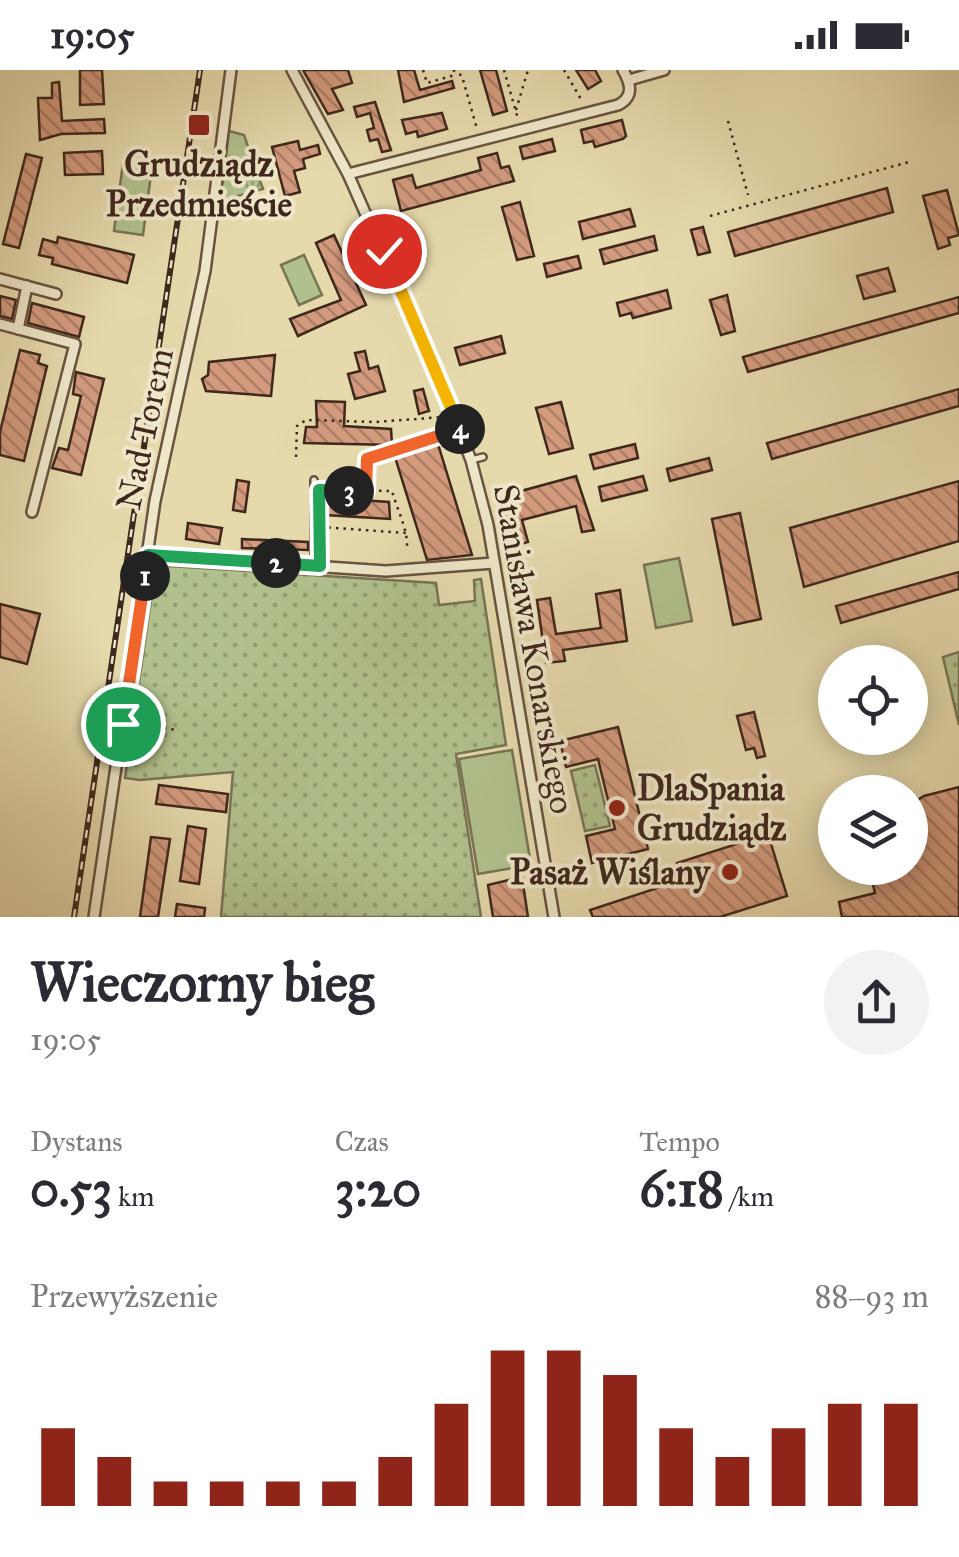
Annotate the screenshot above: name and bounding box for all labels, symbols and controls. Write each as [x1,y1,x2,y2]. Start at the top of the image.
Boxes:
text: 19:05 [50,12,135,58]
marker: Grudziądz Przedmieście [186,112,212,138]
place label: Grudziądz Przedmieście [106,143,293,226]
pin [342,209,427,294]
icon: check [357,224,412,279]
street label: Nad Torem [107,344,183,514]
pin: 4 [435,404,485,454]
text: 4 [452,411,468,446]
pin: 3 [324,466,374,516]
text: 3 [343,473,355,508]
street label: Stanisława Konarskiego [484,481,584,817]
pin: 2 [251,538,301,588]
text: 2 [269,545,283,580]
pin: 1 [120,551,170,601]
text: 1 [139,558,151,593]
map controls [818,645,928,885]
button: locate [818,645,928,755]
pin [81,682,166,767]
icon: arrive [96,697,151,752]
place label: DlaSpania Grudziądz [637,767,786,850]
button: layers [818,775,928,885]
marker: DlaSpania Grudziądz [606,797,628,819]
place label: Pasaż Wiślany [510,851,712,894]
marker: Pasaż Wiślany [719,861,741,883]
text: Wieczorny bieg [30,949,374,1016]
button: share [824,950,929,1055]
text: 19:05 [30,1020,101,1059]
text: Dystans [30,1124,123,1159]
text: Czas [335,1124,389,1159]
text: Tempo [639,1124,720,1159]
text: 0.53 [30,1159,112,1220]
text: 3:20 [335,1159,421,1220]
text: 6:18 [639,1159,724,1220]
text: km [112,1179,155,1214]
text: /km [724,1179,774,1214]
text: Przewyższenie [30,1277,218,1316]
text: 88–93 m [814,1277,929,1316]

